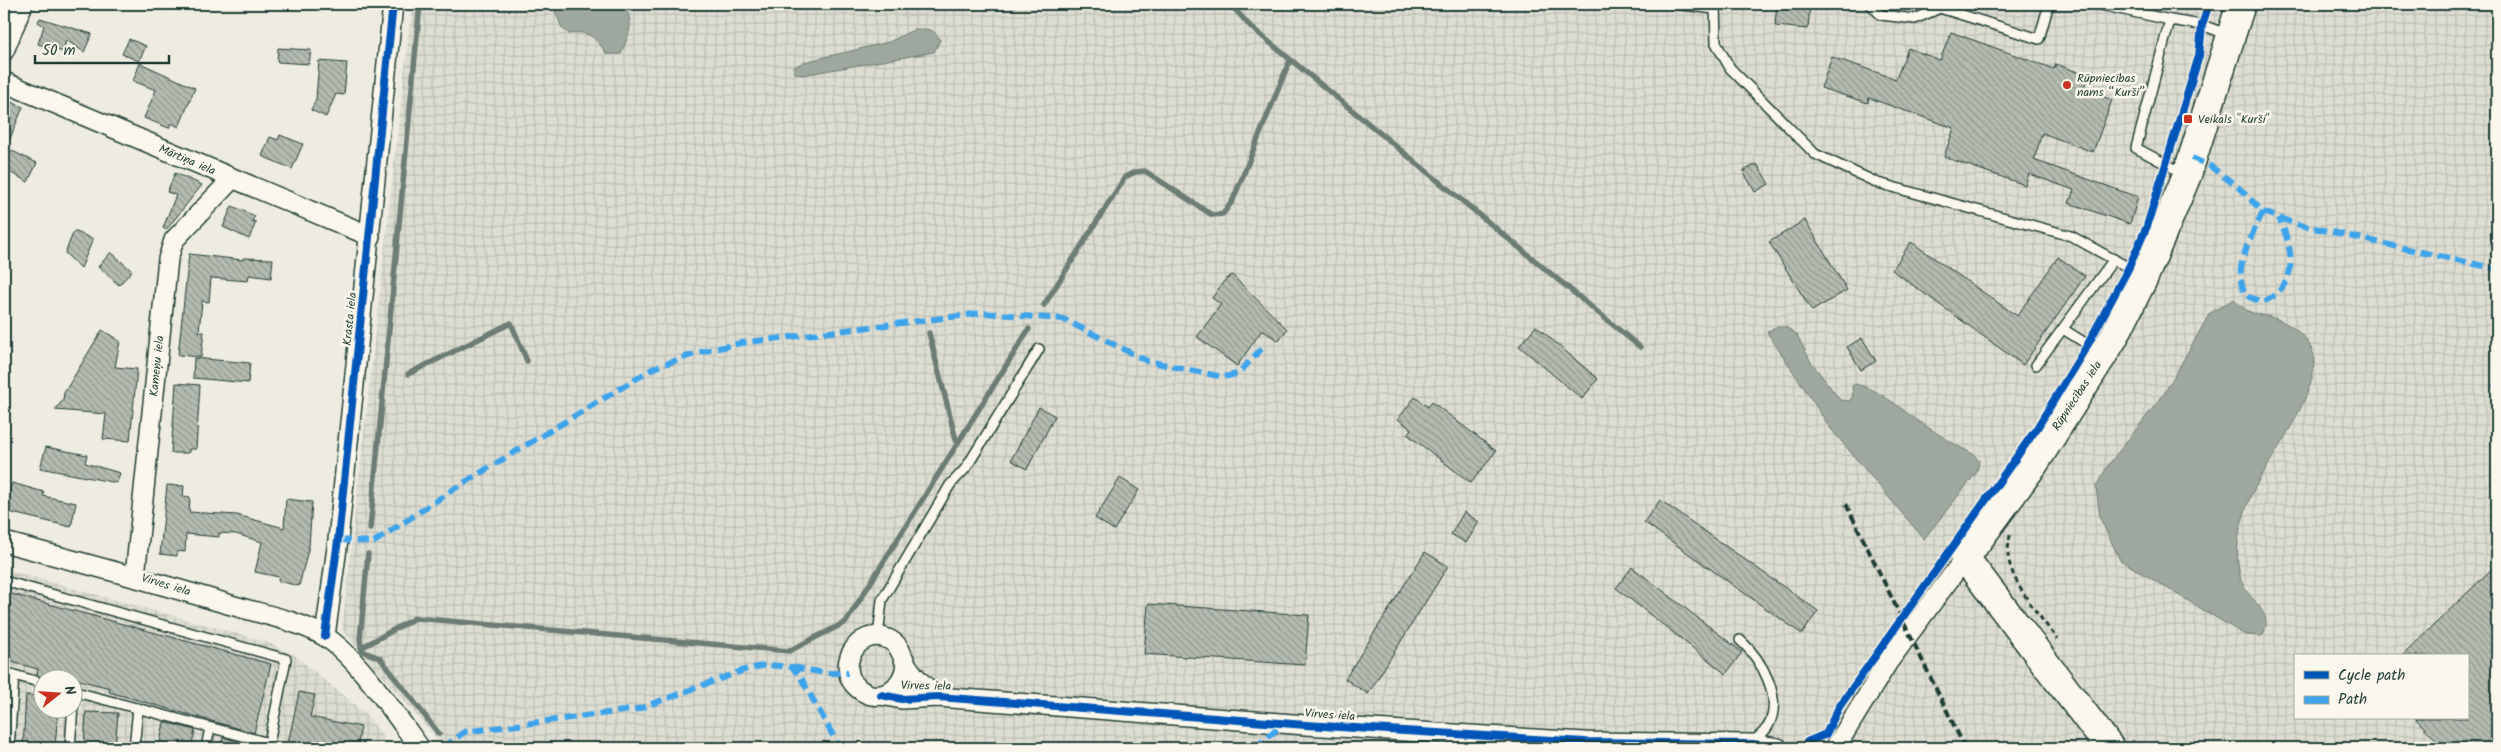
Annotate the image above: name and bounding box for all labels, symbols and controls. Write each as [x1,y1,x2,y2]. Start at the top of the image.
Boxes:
scale bar [35,32,169,64]
text: 50 m [42,39,76,63]
place label: Rūpniecības nams “Kurši” [2077,69,2145,102]
marker: Rūpniecības nams “Kurši” [2061,79,2073,91]
place label: Veikals "Kurši" [2198,110,2270,129]
marker: Veikals "Kurši" [2182,113,2194,125]
street label: Mārtiņa iela [156,139,219,181]
street label: Krasta iela [338,291,362,347]
street label: Kameņu iela [144,334,170,398]
street label: Rūpniecības iela [2047,357,2107,435]
street label: Virves iela [139,569,193,602]
legend [2294,654,2468,720]
text: Cycle path [2338,664,2405,688]
north arrow [32,670,82,720]
street label: Virves iela [901,676,952,696]
text: N [58,683,81,698]
text: Path [2338,688,2367,712]
street label: Virves iela [1304,704,1356,726]

